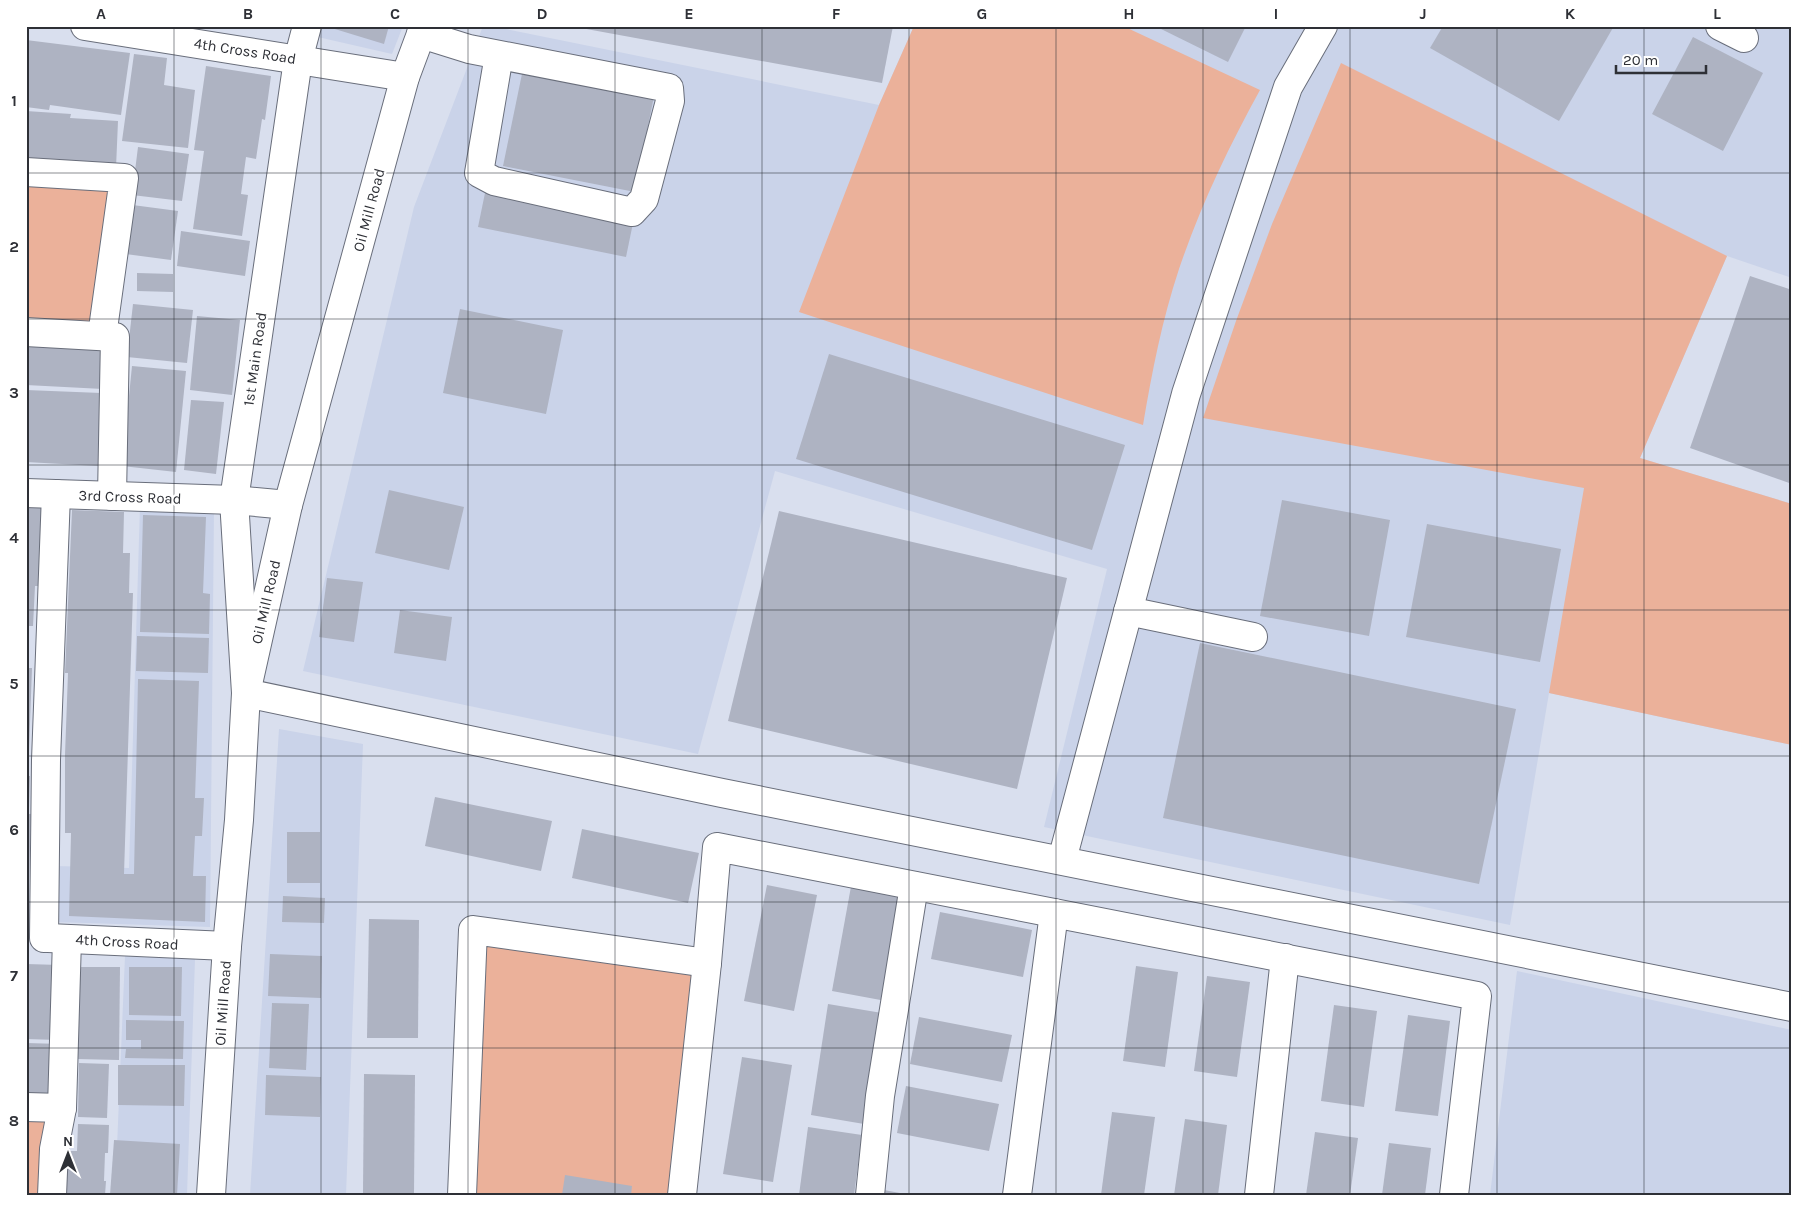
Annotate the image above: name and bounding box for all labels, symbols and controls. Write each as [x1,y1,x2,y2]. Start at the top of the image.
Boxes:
text: A [96,4,106,23]
text: B [243,4,253,23]
text: C [390,4,400,23]
text: D [537,4,548,23]
text: E [684,4,694,23]
text: F [832,4,841,23]
text: G [977,4,987,23]
text: H [1123,4,1135,23]
text: I [1274,4,1278,23]
text: J [1419,4,1427,23]
text: K [1565,4,1576,23]
text: L [1713,4,1721,23]
street label: 4th Cross Road [193,34,297,68]
scale bar [1616,42,1706,74]
text: 20 m [1623,51,1658,69]
text: 1 [11,91,17,110]
street label: Oil Mill Road [349,166,389,254]
text: 2 [9,237,19,256]
street label: 1st Main Road [240,311,270,407]
text: 3 [9,383,19,402]
street label: 3rd Cross Road [78,486,182,508]
text: 4 [9,528,19,547]
street label: Oil Mill Road [248,558,284,646]
text: 5 [9,674,19,693]
text: 6 [9,820,19,839]
street label: 4th Cross Road [75,930,179,954]
street label: Oil Mill Road [211,960,235,1046]
text: 7 [10,966,18,985]
text: 8 [9,1111,19,1130]
north arrow [42,1128,92,1178]
text: N [63,1133,73,1150]

